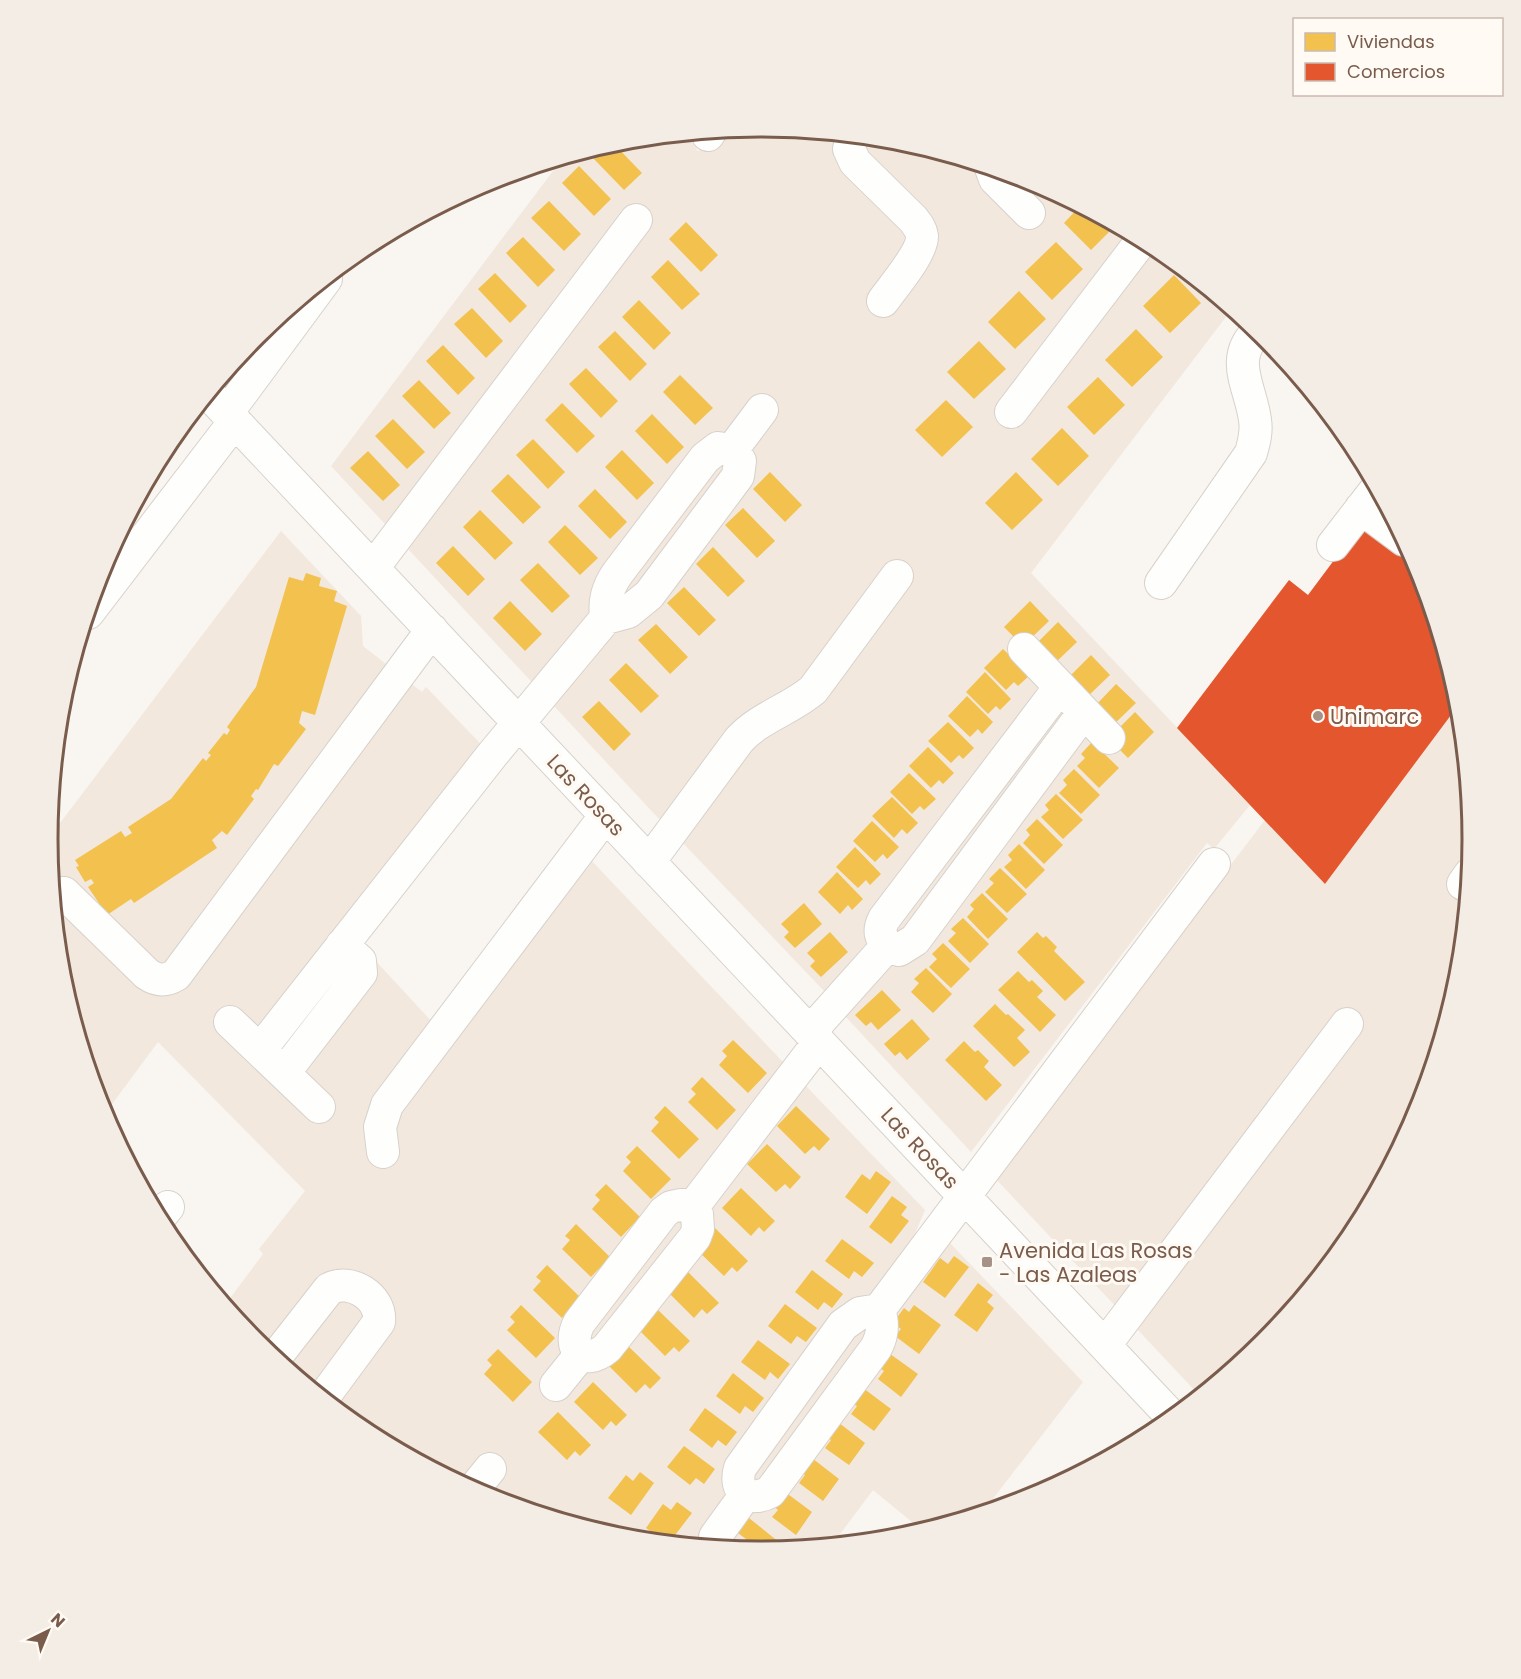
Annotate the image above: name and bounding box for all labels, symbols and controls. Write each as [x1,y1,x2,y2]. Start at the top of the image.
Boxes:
legend [1293,18,1503,96]
text: Viviendas [1347,29,1435,54]
text: Comercios [1347,59,1445,84]
place label: Unimarc [1330,702,1419,731]
marker: Unimarc [1311,709,1325,723]
street label: Las Rosas [541,748,631,842]
street label: Las Rosas [875,1101,965,1195]
place label: Avenida Las Rosas - Las Azaleas [999,1236,1193,1289]
marker: Avenida Las Rosas - Las Azaleas [980,1255,994,1269]
north arrow [18,1601,78,1661]
text: N [46,1608,70,1633]

